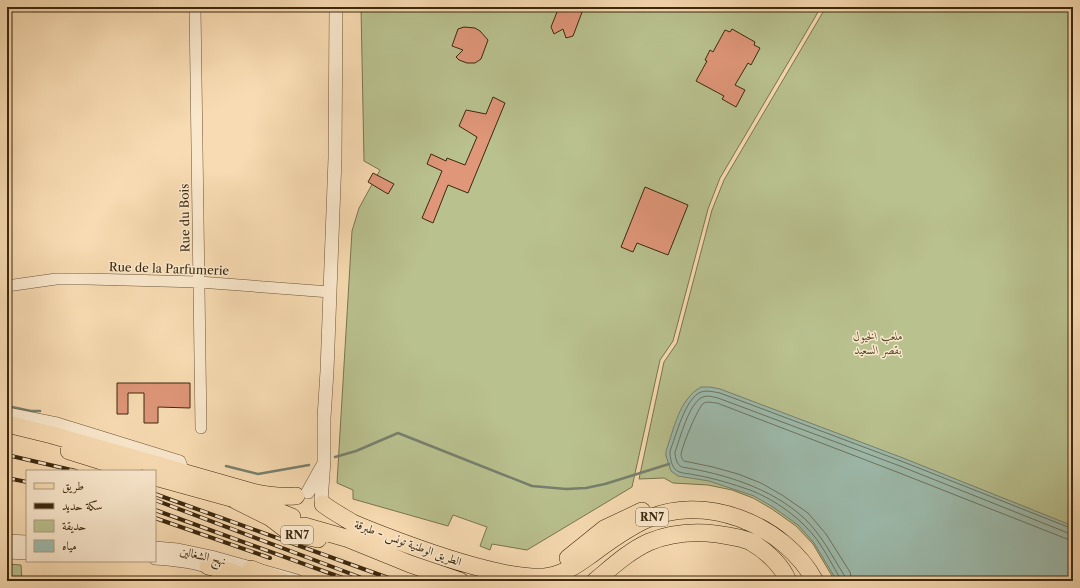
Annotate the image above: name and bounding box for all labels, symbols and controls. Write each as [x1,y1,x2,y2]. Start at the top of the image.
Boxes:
street label: Rue du Bois [176,184,193,252]
street label: Rue de la Parfumerie [109,259,230,278]
park label: ملعب الخيول بقصر السعيد [853,328,903,358]
legend [26,470,156,562]
text: طريق [62,478,84,494]
text: سكة حديد [62,498,103,513]
road number: RN7 [636,508,668,526]
street label: الطريق الوطنية تونس - طبرقة [352,516,464,571]
text: حديقة [62,518,86,534]
road number: RN7 [281,526,313,544]
text: مياه [62,538,77,553]
street label: نهج الشغالين [178,543,228,572]

